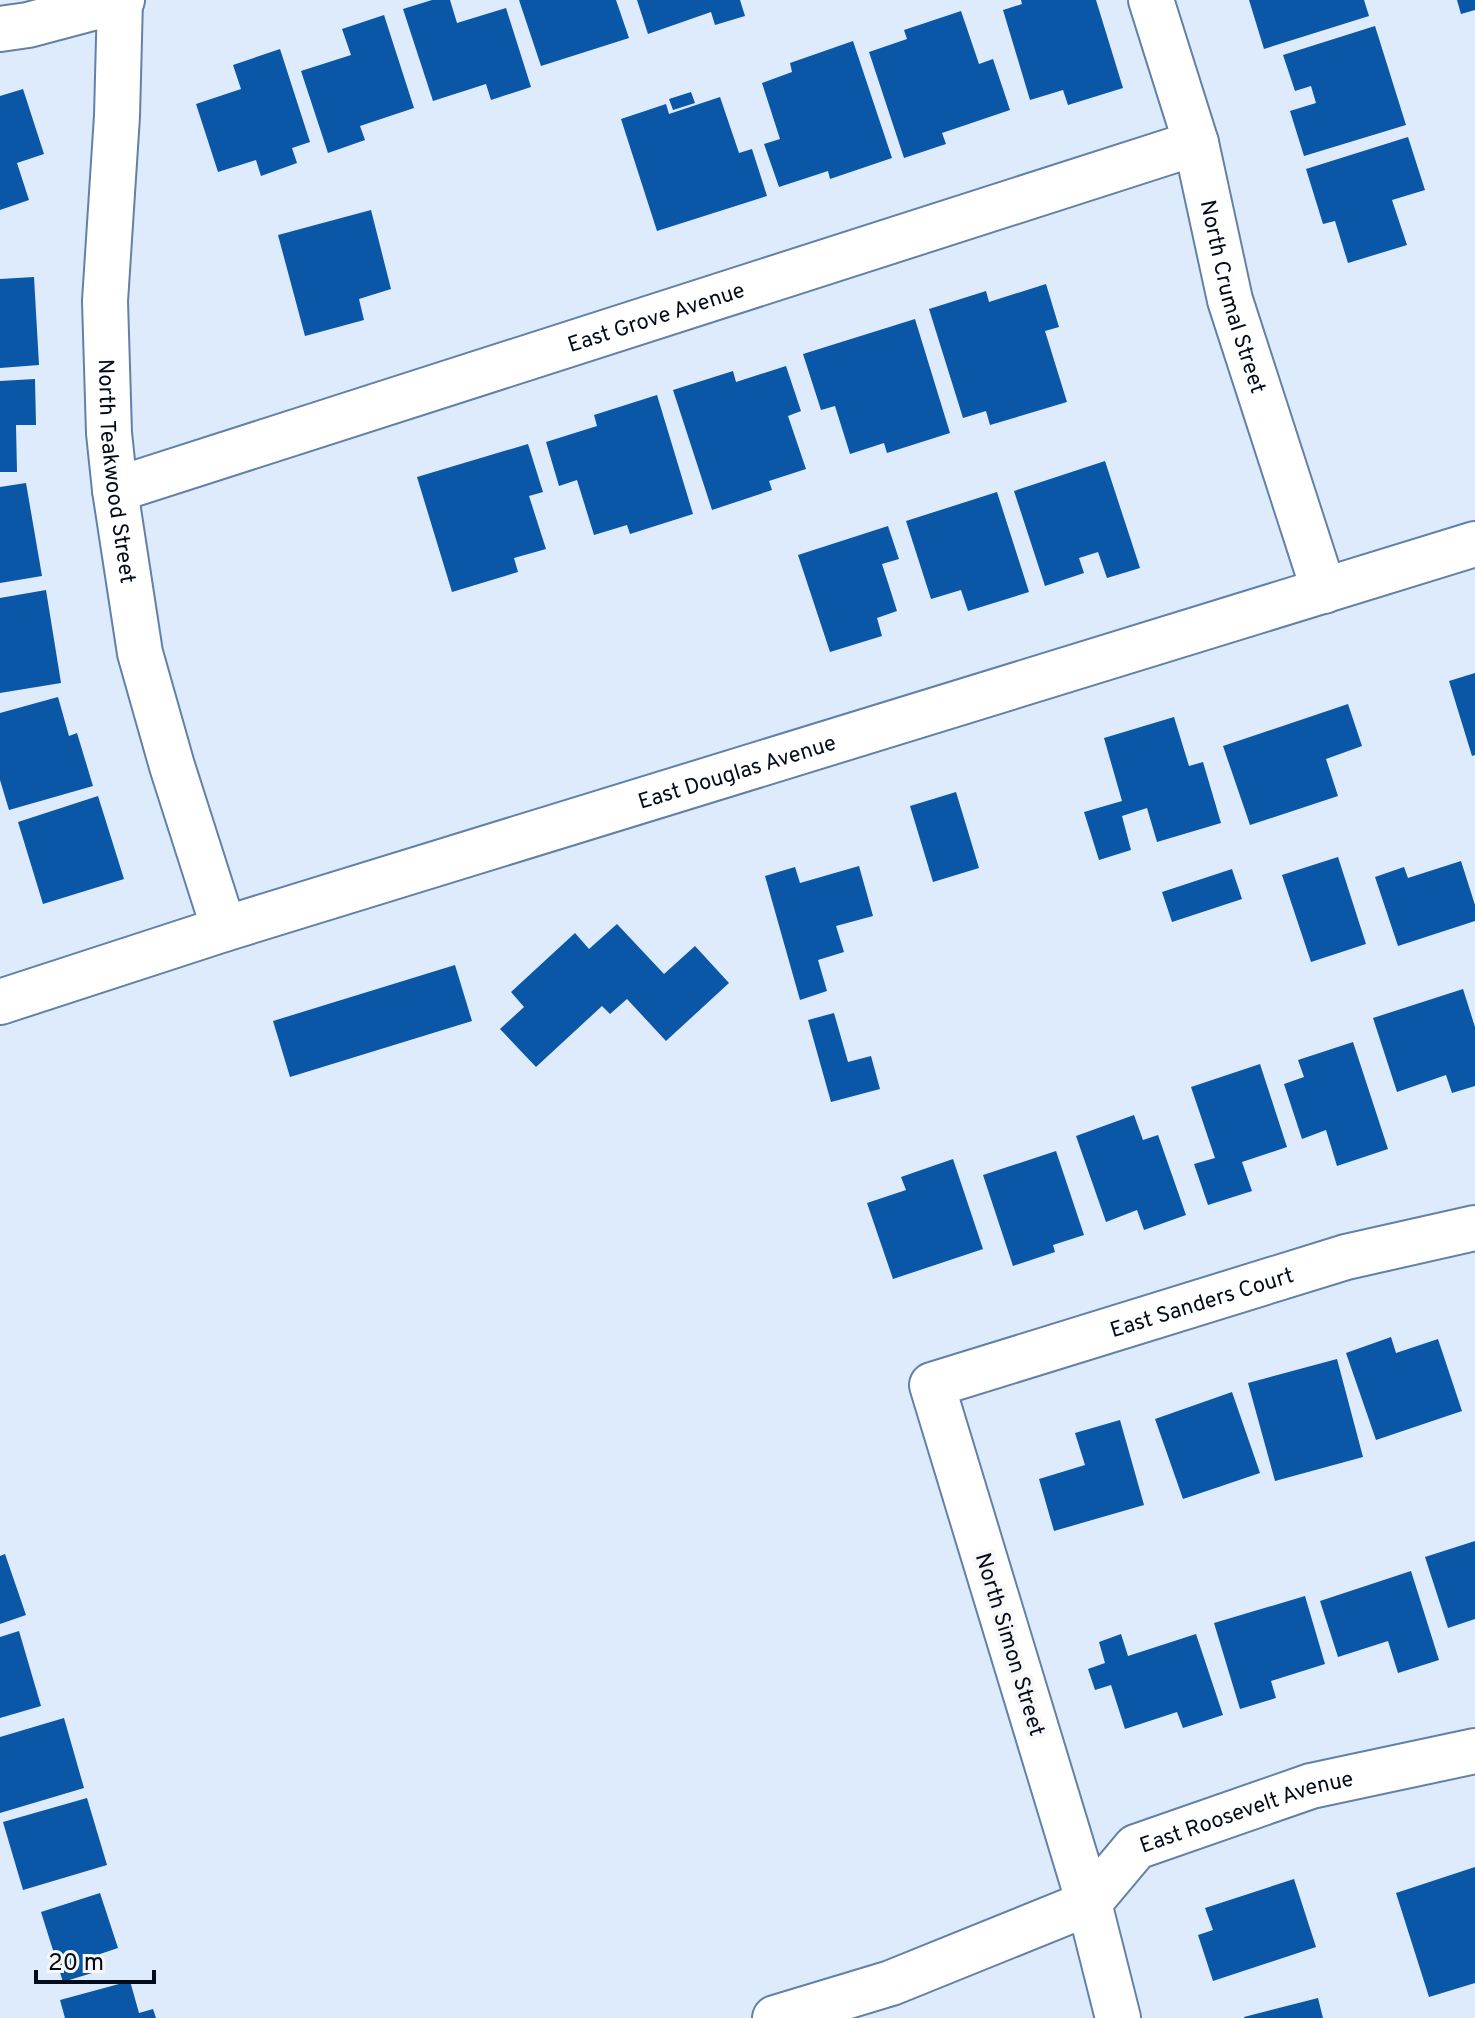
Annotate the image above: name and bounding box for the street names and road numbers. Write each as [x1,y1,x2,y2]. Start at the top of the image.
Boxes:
street label: North Crumal Street [1193,198,1270,397]
street label: East Grove Avenue [565,278,749,360]
street label: North Teakwood Street [91,358,140,585]
street label: East Douglas Avenue [635,730,840,817]
street label: East Sanders Court [1107,1263,1297,1345]
street label: North Simon Street [968,1550,1049,1740]
street label: East Roosevelt Avenue [1137,1766,1356,1861]

